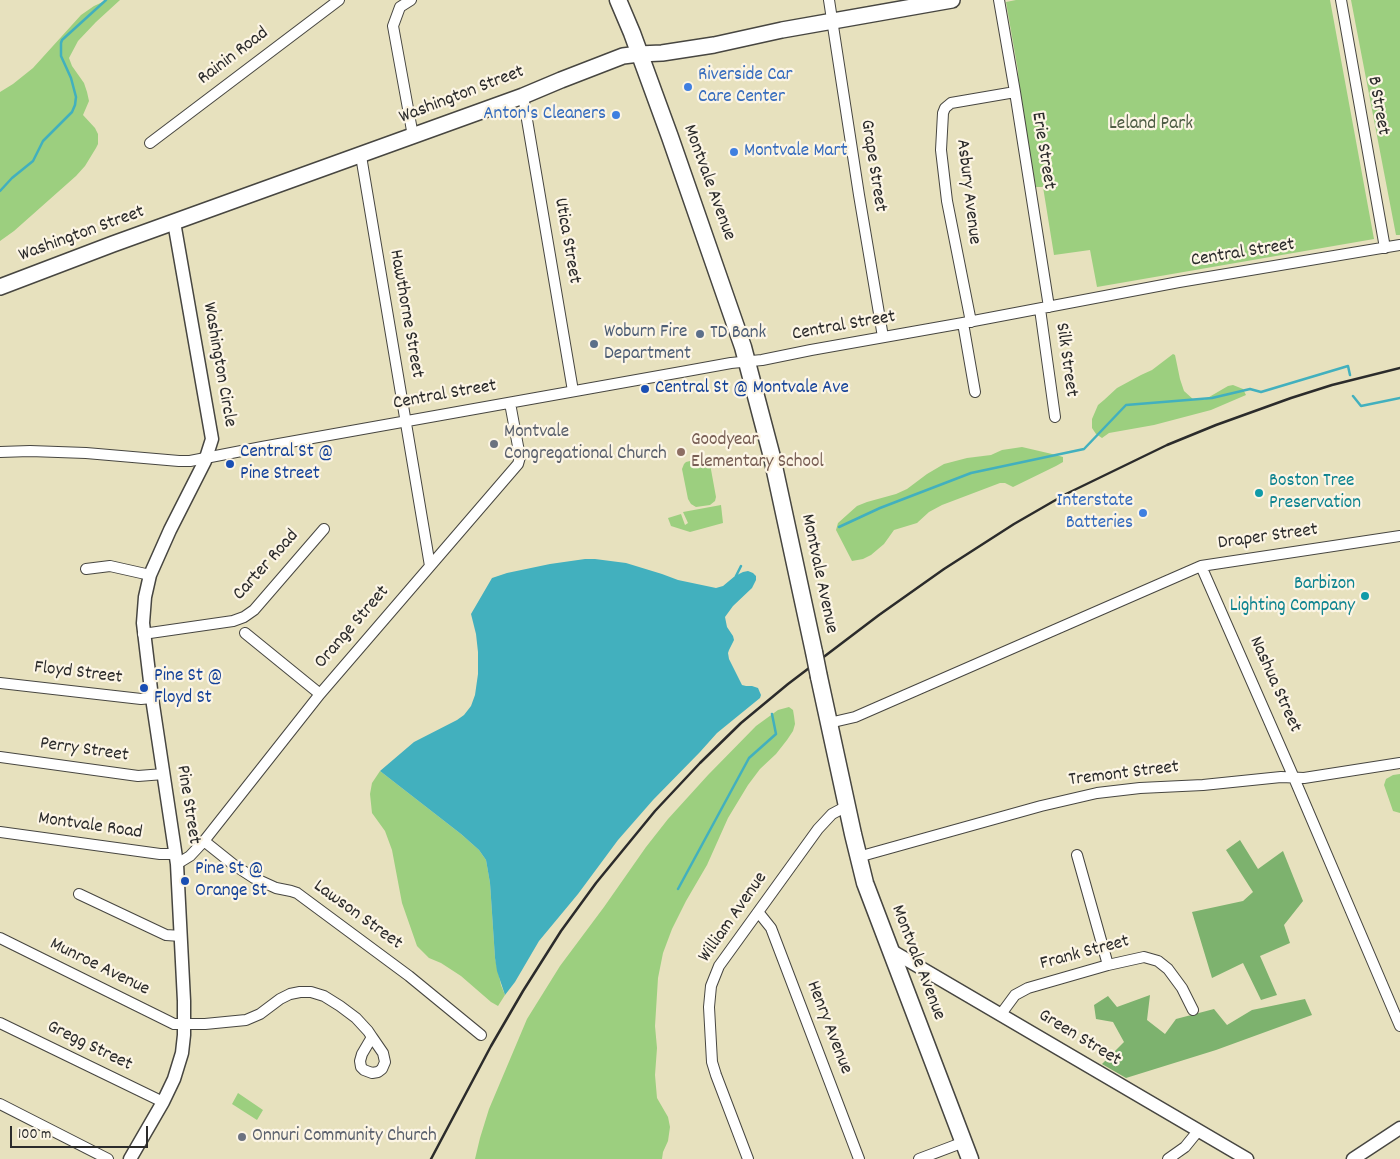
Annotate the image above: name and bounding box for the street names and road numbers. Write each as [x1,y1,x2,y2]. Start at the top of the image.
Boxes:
street label: Rainin Road [194,23,274,91]
street label: Washington Street [396,62,528,130]
street label: B Street [1361,75,1393,137]
street label: Erie Street [1025,111,1059,191]
street label: Grape Street [853,118,891,214]
street label: Montvale Avenue [677,122,739,244]
street label: Asbury Avenue [949,138,985,246]
street label: Utica Street [547,196,585,286]
street label: Washington Street [16,202,148,268]
street label: Central Street [1190,235,1296,273]
street label: Hawthorne Street [383,248,427,380]
street label: Washington Circle [196,301,240,429]
street label: Central Street [791,307,897,347]
street label: Silk Street [1049,321,1081,399]
street label: Central Street [392,376,498,416]
street label: Montvale Avenue [794,512,842,636]
street label: Draper Street [1217,520,1319,556]
street label: Carter Road [229,526,305,606]
street label: Orange Street [311,582,395,674]
street label: Nashua Street [1243,633,1305,737]
street label: Floyd Street [33,657,123,691]
street label: Perry Street [38,733,130,769]
street label: Tremont Street [1068,757,1180,793]
street label: Pine Street [170,764,204,846]
street label: Montvale Road [36,808,144,846]
street label: William Avenue [694,868,774,968]
street label: Lawson Street [308,876,406,956]
street label: Montvale Avenue [885,902,949,1024]
street label: Frank Street [1038,931,1132,977]
street label: Munroe Avenue [45,934,153,1002]
street label: Henry Avenue [800,978,856,1078]
street label: Green Street [1033,1005,1125,1073]
street label: Gregg Street [43,1017,135,1077]

